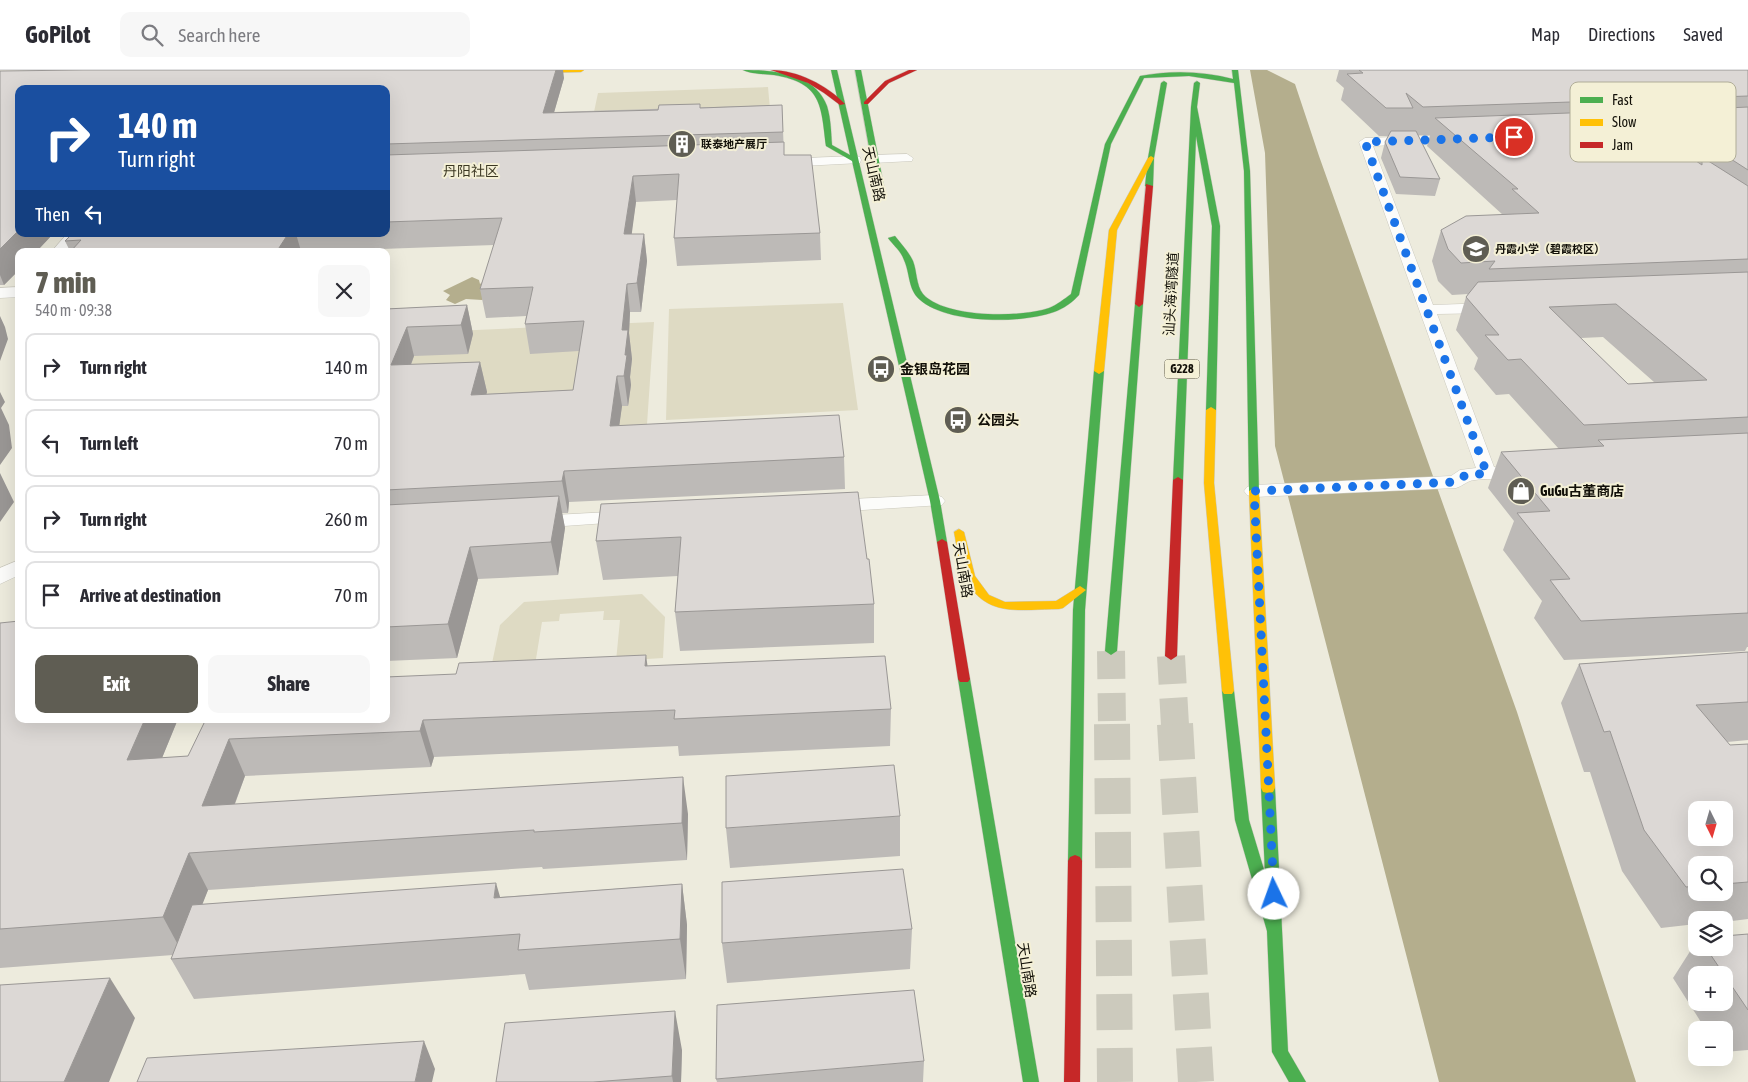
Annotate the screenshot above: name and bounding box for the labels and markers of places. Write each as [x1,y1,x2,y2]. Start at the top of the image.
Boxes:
pin [1493,116,1535,158]
building icon: 联泰地产展厅 [667,129,697,159]
place label: 联泰地产展厅 [701,138,767,150]
school or university icon: 丹霞小学（碧霞校区） [1461,234,1491,264]
place label: 丹霞小学（碧霞校区） [1495,243,1605,255]
bus stop icon: 金银岛花园 [866,354,896,384]
place label: 金银岛花园 [900,361,970,377]
bus stop icon: 公园头 [943,405,973,435]
place label: 公园头 [977,412,1019,428]
shop icon: GuGu古董商店 [1506,476,1536,506]
place label: GuGu古董商店 [1540,483,1624,499]

